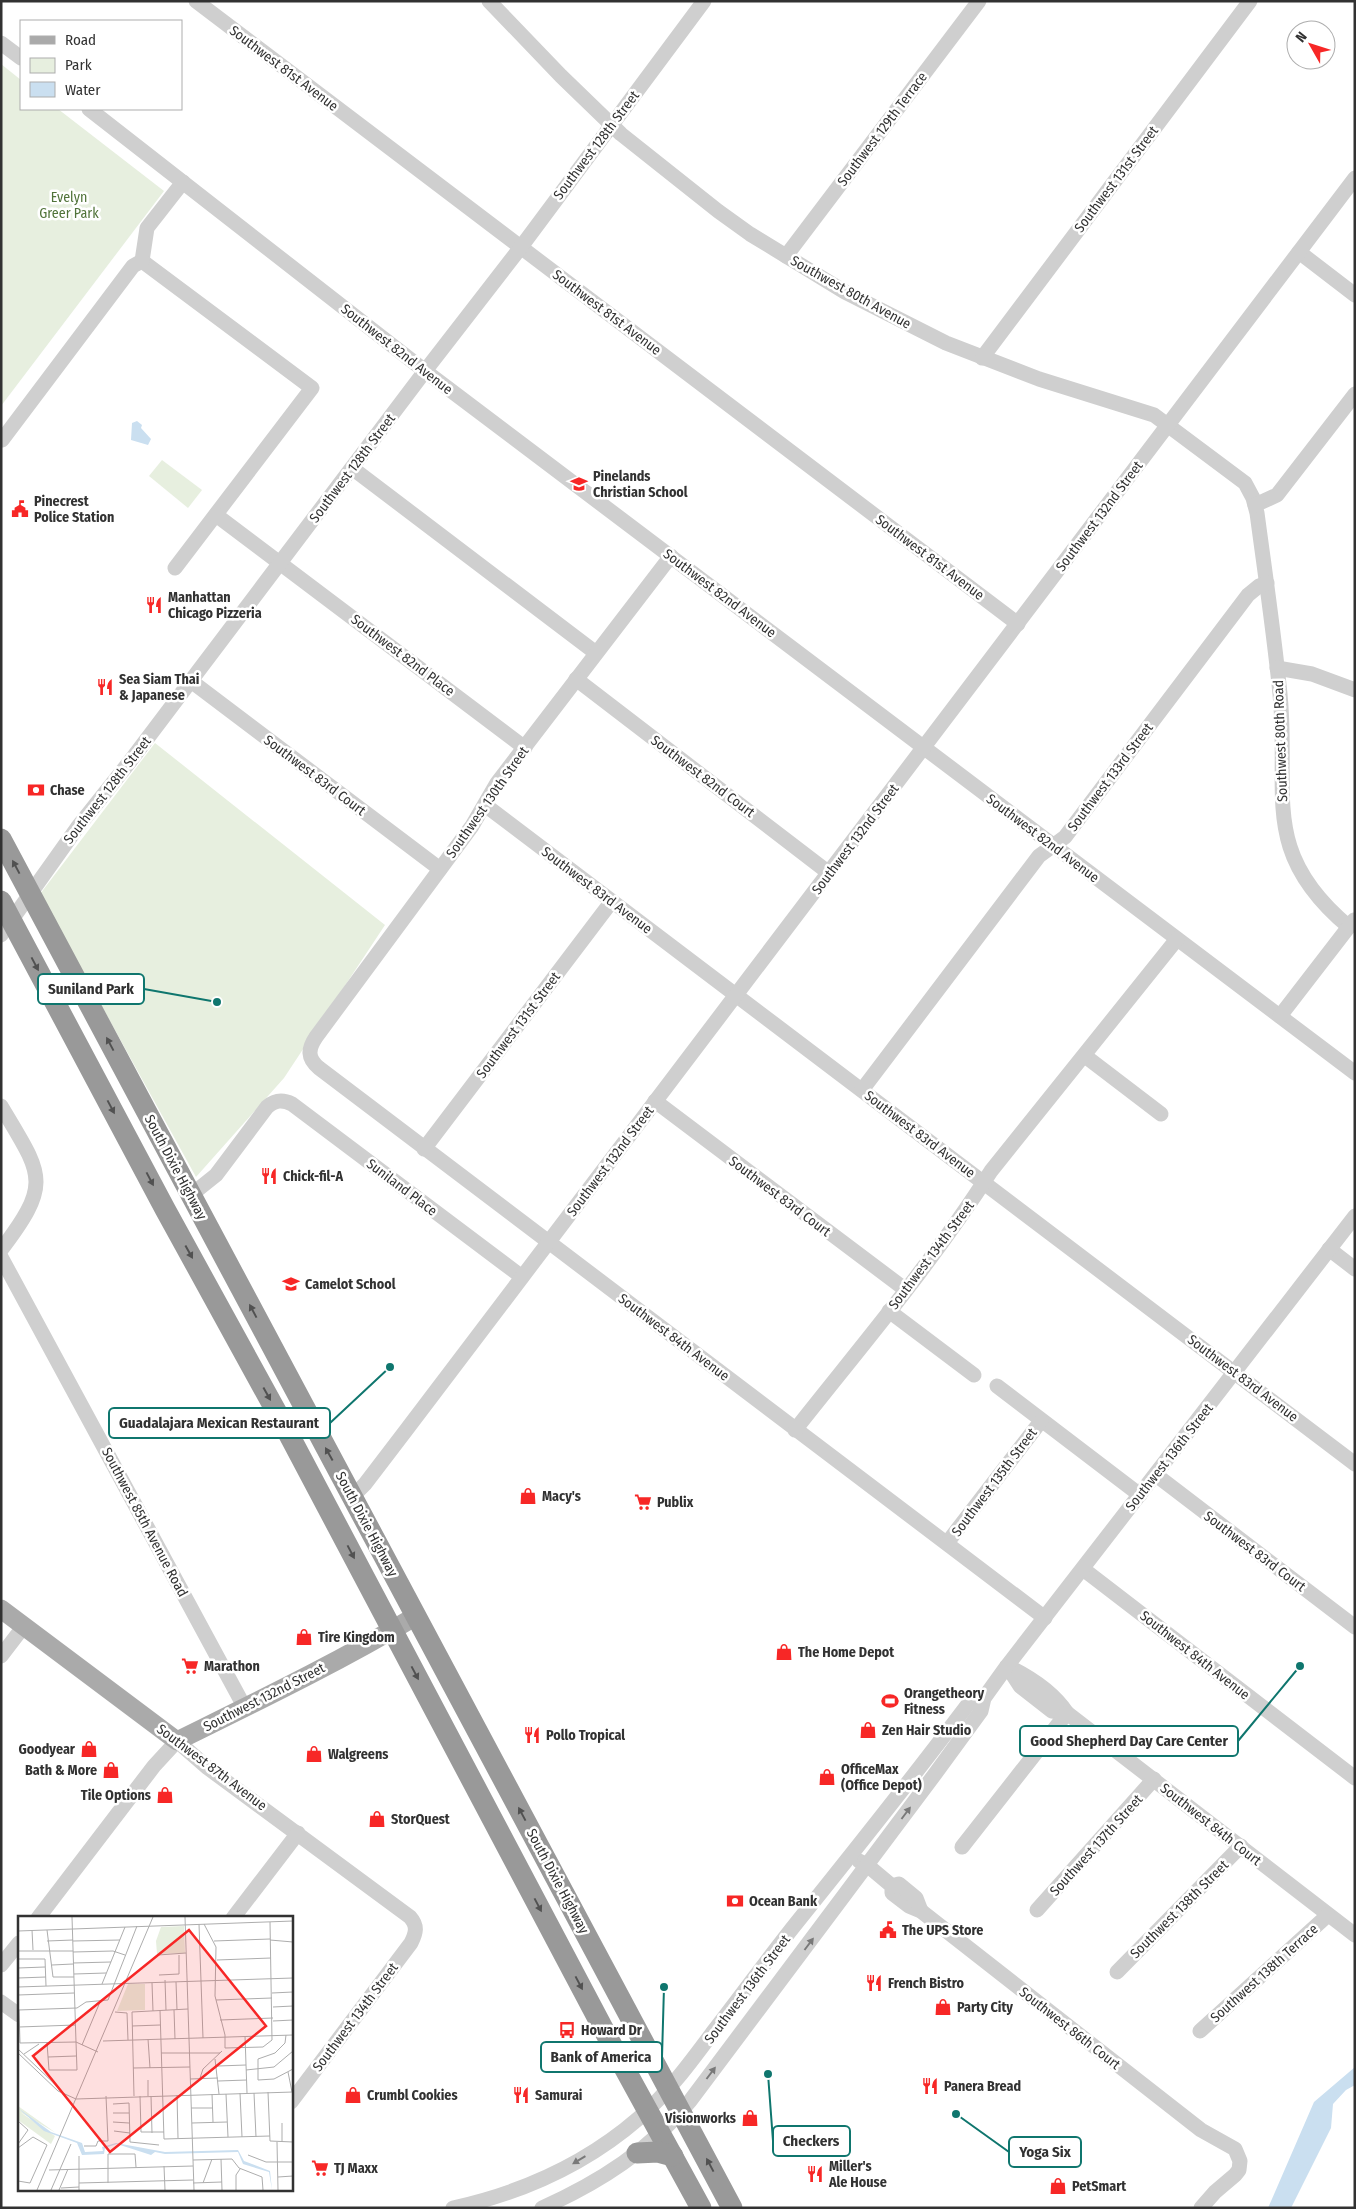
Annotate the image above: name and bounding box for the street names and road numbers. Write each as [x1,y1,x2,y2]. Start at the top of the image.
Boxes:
street label: Southwest 81st Avenue [226,22,341,115]
street label: Southwest 129th Terrace [834,69,931,190]
street label: Southwest 128th Street [550,87,643,203]
street label: Southwest 131st Street [1071,122,1162,236]
street label: Southwest 80th Avenue [788,252,914,333]
street label: Southwest 81st Avenue [549,266,664,359]
street label: Southwest 82nd Avenue [338,301,456,398]
street label: Southwest 128th Street [306,410,399,526]
street label: Southwest 132nd Street [1052,457,1147,575]
street label: Southwest 81st Avenue [872,511,987,604]
street label: Southwest 82nd Avenue [660,545,780,641]
street label: Southwest 82nd Place [348,611,458,700]
street label: Southwest 80th Road [1270,680,1291,802]
street label: Southwest 133rd Street [1064,719,1157,835]
street label: Southwest 83rd Court [260,732,369,819]
street label: Southwest 82nd Court [647,732,758,821]
street label: Southwest 128th Street [60,733,155,847]
street label: Southwest 130th Street [443,743,533,861]
street label: Southwest 132nd Street [808,780,903,898]
street label: Southwest 82nd Avenue [983,790,1103,886]
street label: Southwest 83rd Avenue [538,843,655,938]
street label: Southwest 131st Street [473,968,564,1082]
street label: Southwest 83rd Avenue [861,1087,978,1182]
street label: Southwest 132nd Street [563,1102,658,1220]
street label: South Dixie Highway [141,1112,211,1223]
street label: Southwest 83rd Court [725,1153,834,1240]
street label: Suniland Place [363,1155,440,1220]
street label: Southwest 134th Street [885,1197,978,1313]
street label: Southwest 84th Avenue [615,1290,733,1385]
street label: Southwest 83rd Avenue [1184,1331,1301,1426]
street label: Southwest 136th Street [1122,1400,1217,1515]
street label: Southwest 135th Street [948,1424,1041,1540]
street label: Southwest 85th Avenue Road [98,1445,191,1600]
street label: South Dixie Highway [332,1469,402,1580]
street label: Southwest 83rd Court [1200,1508,1309,1595]
street label: Southwest 84th Avenue [1136,1607,1253,1704]
street label: Southwest 132nd Street [201,1659,328,1735]
street label: Southwest 87th Avenue [153,1720,270,1814]
street label: Southwest 84th Court [1157,1780,1265,1869]
street label: Southwest 137th Street [1046,1791,1147,1900]
street label: South Dixie Highway [523,1826,593,1937]
street label: Southwest 138th Street [1127,1856,1232,1962]
street label: Southwest 138th Terrace [1207,1920,1322,2026]
street label: Southwest 136th Street [701,1931,794,2047]
street label: Southwest 134th Street [309,1959,402,2075]
street label: Southwest 86th Court [1016,1984,1124,2073]

